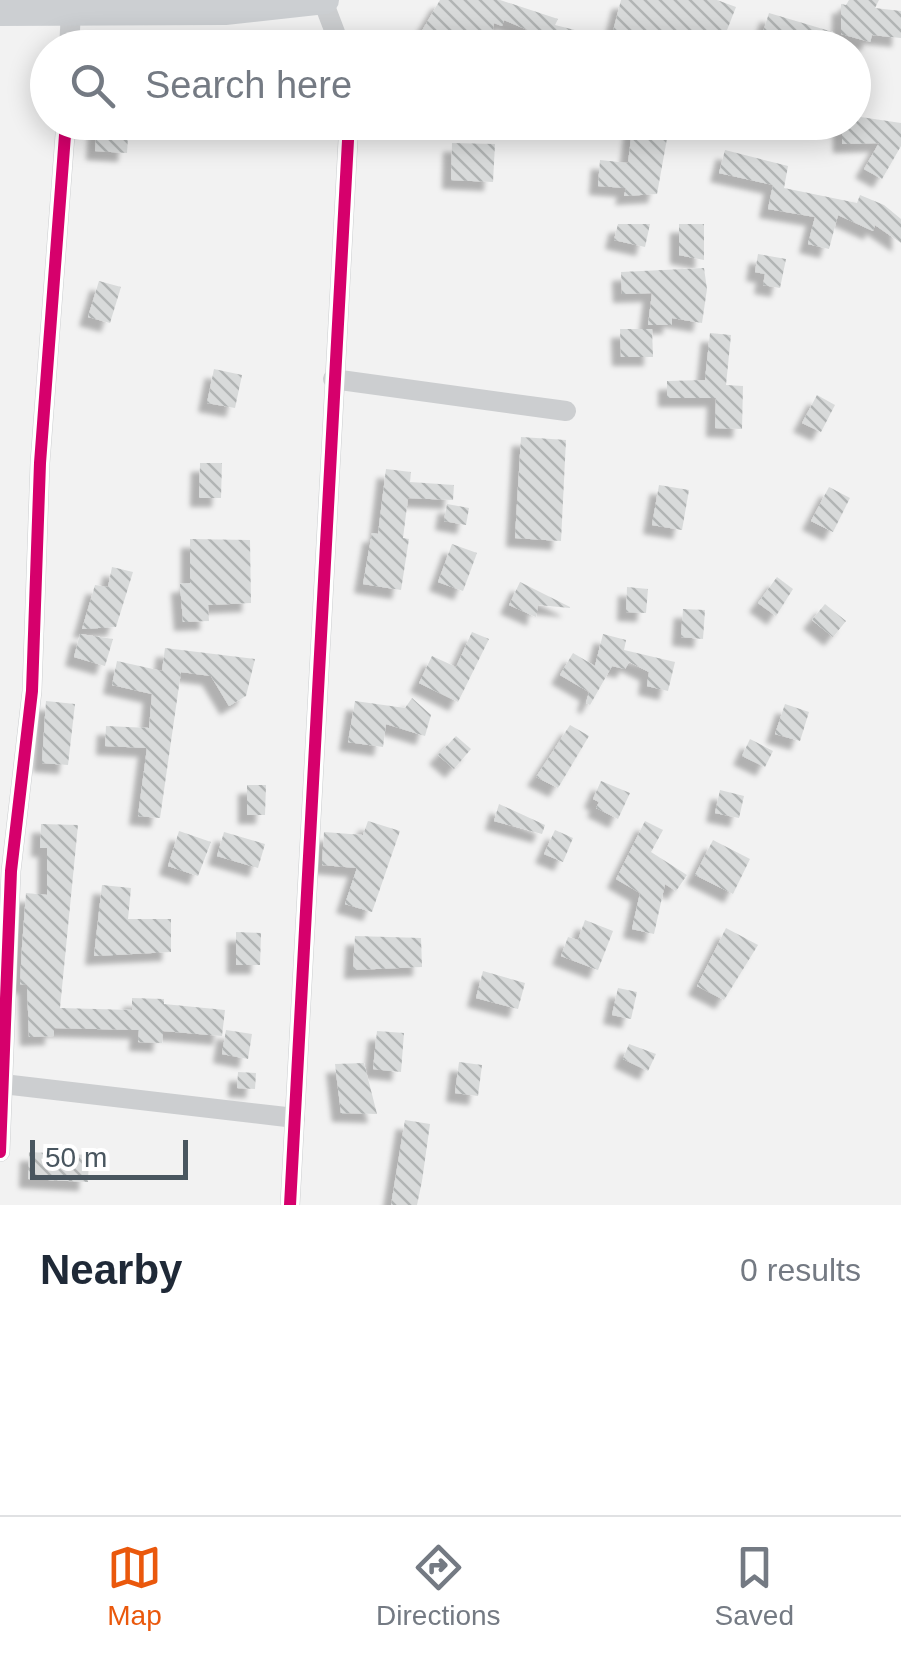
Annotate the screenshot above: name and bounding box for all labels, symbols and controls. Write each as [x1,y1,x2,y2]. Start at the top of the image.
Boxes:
search box [30,30,871,140]
icon: search [65,58,120,113]
text: Search here [145,64,352,106]
scale bar [30,1135,188,1180]
text: 50 m [45,1142,107,1173]
text: Nearby [40,1246,182,1293]
text: 0 results [740,1252,861,1288]
tab: Map [107,1540,162,1632]
tab: Directions [376,1540,501,1632]
tab: Saved [715,1540,794,1632]

